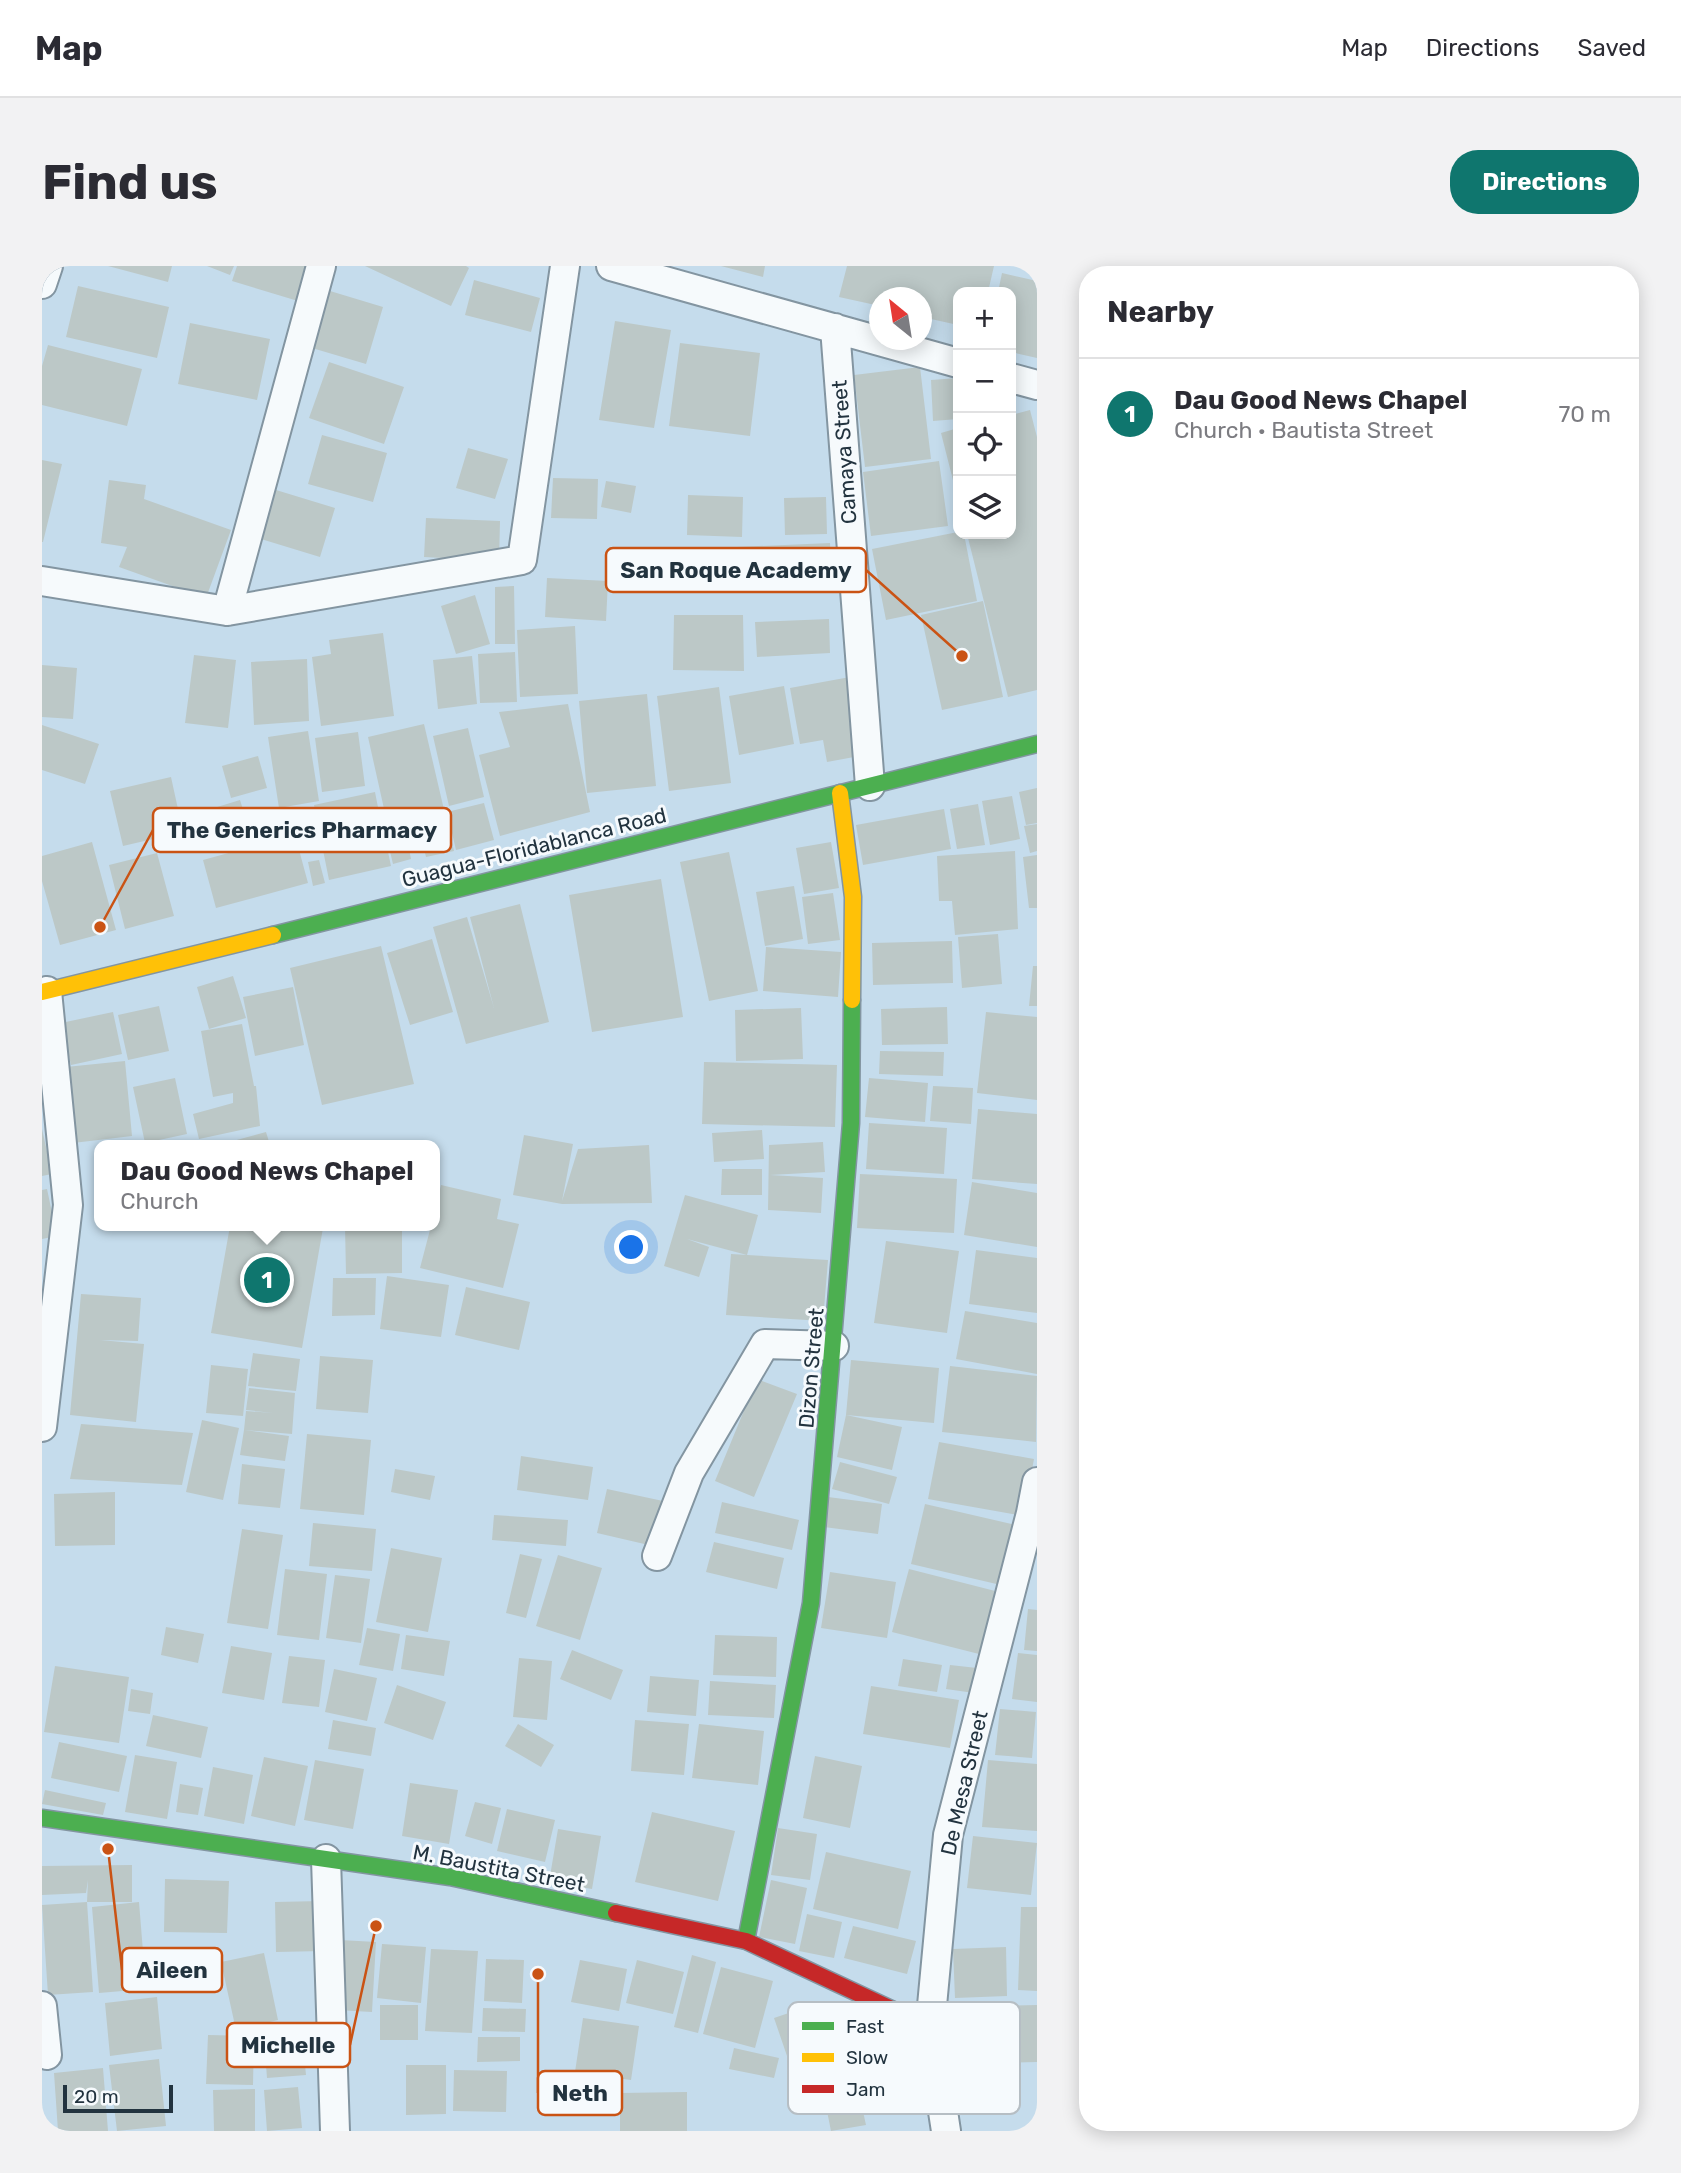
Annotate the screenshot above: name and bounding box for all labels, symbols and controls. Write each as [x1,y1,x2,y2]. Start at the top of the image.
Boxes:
text: Map [35,29,103,68]
text: Map [1341,34,1388,62]
text: Directions [1426,34,1539,62]
text: Saved [1577,34,1646,62]
button: Directions [1450,150,1639,214]
text: Find us [42,153,218,211]
north arrow [869,287,932,350]
map controls [953,287,1016,539]
button: + [953,287,1016,350]
text: Nearby [1107,294,1214,330]
button: − [953,350,1016,413]
street label: Camaya Street [826,379,862,525]
text: Dau Good News Chapel [1174,385,1467,416]
text: 1 [1124,400,1136,428]
text: 70 m [1559,400,1611,428]
button: locate [953,413,1016,476]
text: Church · Bautista Street [1174,416,1433,444]
button: layers [953,476,1016,539]
callout: San Roque Academy [606,548,866,592]
text: San Roque Academy [620,556,852,584]
street label: Guagua-Floridablanca Road [399,802,669,892]
callout: The Generics Pharmacy [153,808,451,852]
text: The Generics Pharmacy [167,816,438,844]
popup [94,1140,440,1231]
text: Dau Good News Chapel [120,1156,414,1187]
text: Church [120,1187,199,1215]
your location [614,1230,648,1264]
pin: 1 [244,1254,290,1306]
street label: Dizon Street [793,1307,829,1429]
street label: De Mesa Street [935,1708,993,1858]
street label: M. Baustita Street [411,1839,587,1897]
callout: Aileen [122,1948,222,1992]
text: Aileen [136,1956,208,1984]
legend [788,2002,1020,2114]
text: Fast [846,2015,885,2038]
callout: Michelle [227,2023,350,2067]
text: Michelle [241,2031,335,2059]
text: Slow [846,2046,888,2069]
callout: Neth [538,2071,622,2115]
text: Jam [846,2078,885,2101]
text: Neth [552,2079,608,2107]
scale bar [63,2082,173,2114]
text: 20 m [74,2085,119,2108]

